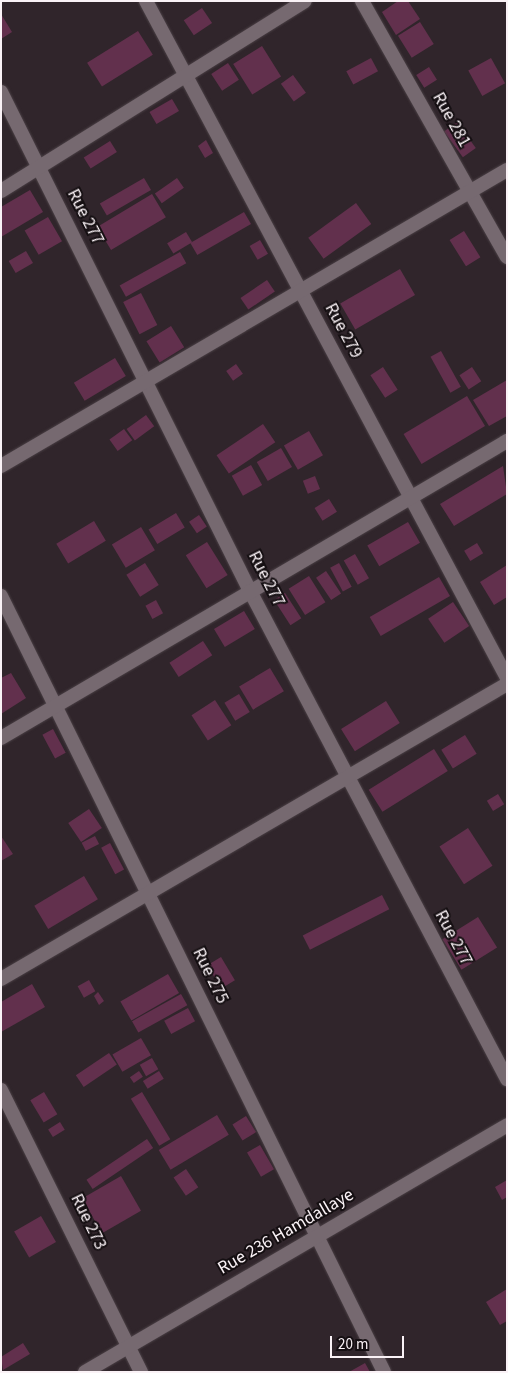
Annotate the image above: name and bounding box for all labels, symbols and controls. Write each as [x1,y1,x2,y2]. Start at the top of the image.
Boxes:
street label: Rue 281 [427,89,475,151]
street label: Rue 277 [62,186,108,248]
street label: Rue 279 [320,300,366,362]
street label: Rue 277 [243,548,289,610]
street label: Rue 277 [430,907,476,969]
street label: Rue 275 [187,945,233,1007]
street label: Rue 236 Hamdallaye [214,1184,358,1280]
street label: Rue 273 [65,1191,111,1253]
scale bar [333,1326,407,1358]
text: 20 m [338,1334,368,1355]

